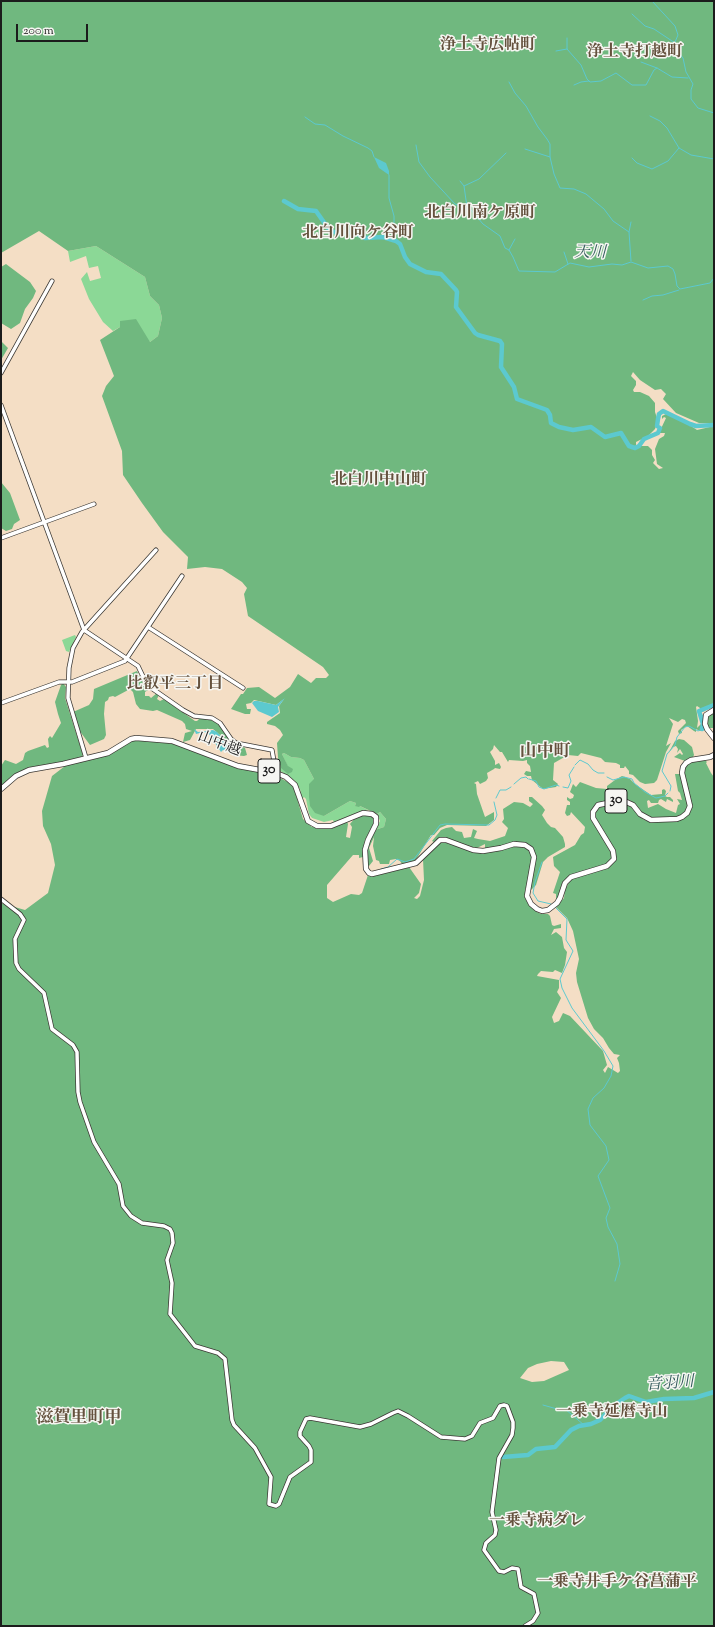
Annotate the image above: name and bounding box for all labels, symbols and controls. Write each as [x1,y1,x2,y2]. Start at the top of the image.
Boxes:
scale bar [18,16,90,42]
text: 200 m [23,22,54,40]
district label: 浄土寺広帖町 [440,36,536,56]
district label: 浄土寺打越町 [587,43,683,63]
district label: 北白川南ケ原町 [424,204,536,224]
district label: 北白川向ケ谷町 [302,224,414,244]
water label: 天川 [574,244,606,264]
district label: 北白川中山町 [331,471,427,491]
district label: 比叡平三丁目 [127,675,223,695]
street label: 山中越 [195,729,243,761]
district label: 山中町 [520,743,570,763]
road number: 30 [258,759,280,783]
road number: 30 [605,789,627,813]
water label: 音羽川 [645,1374,695,1396]
district label: 一乗寺延暦寺山 [556,1403,668,1423]
district label: 滋賀里町甲 [37,1409,121,1429]
district label: 一乗寺病ダレ [489,1512,585,1532]
district label: 一乗寺井手ケ谷菖蒲平 [537,1573,697,1593]

